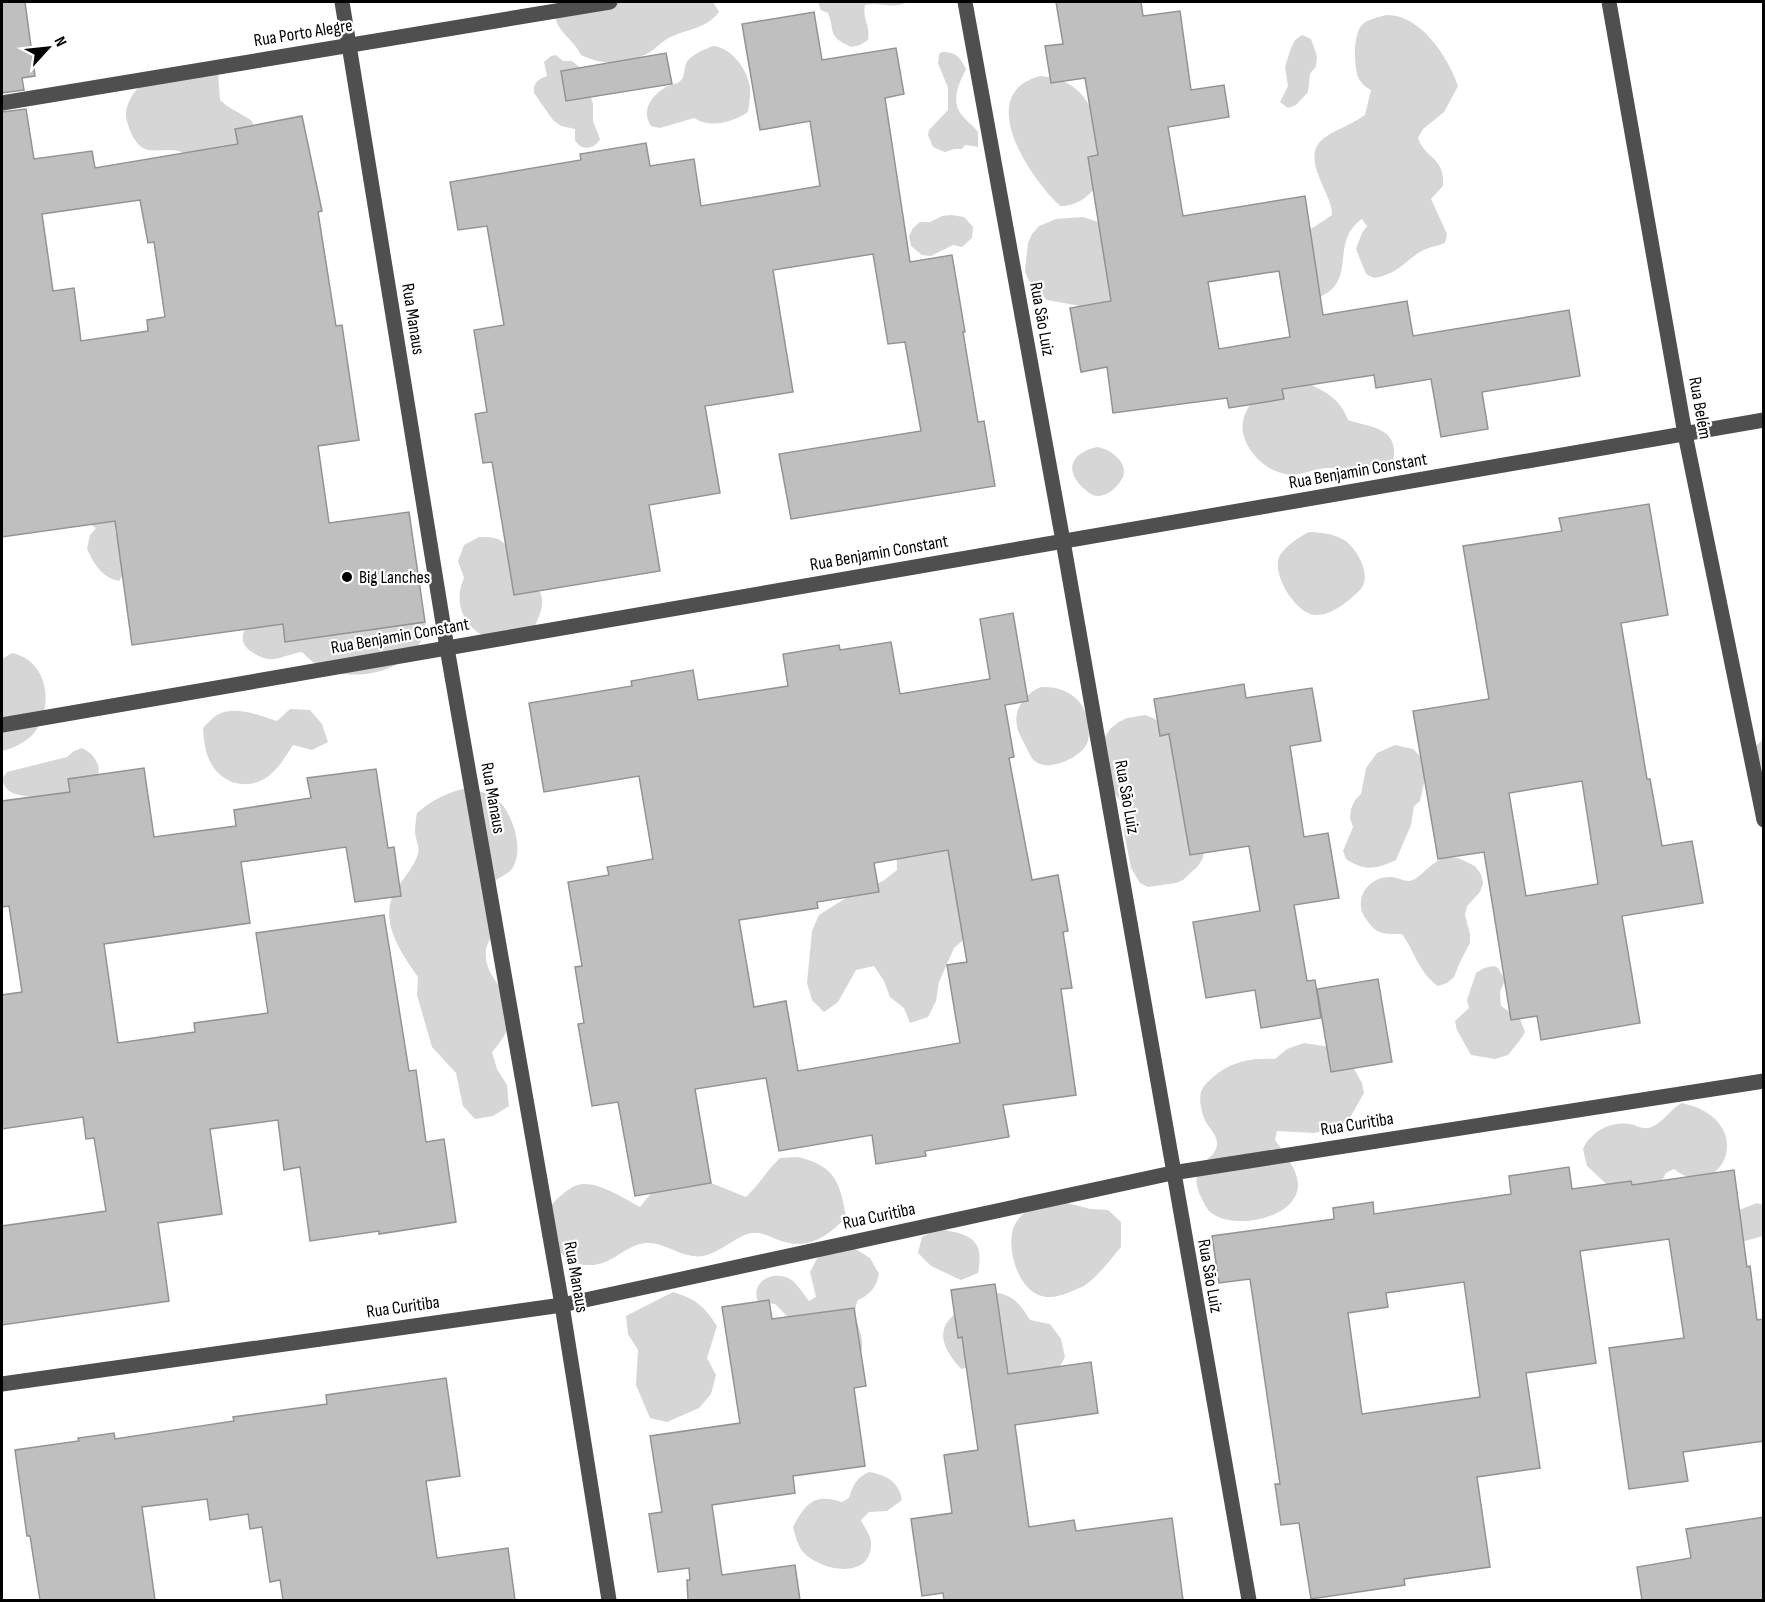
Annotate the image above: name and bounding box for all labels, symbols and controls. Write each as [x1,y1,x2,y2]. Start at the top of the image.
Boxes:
street label: Rua Porto Alegre [252,15,354,51]
north arrow [18,18,78,78]
text: N [50,34,70,50]
street label: Rua São Luiz [1025,280,1059,358]
street label: Rua Manaus [397,282,429,356]
street label: Rua Belém [1684,375,1716,441]
street label: Rua Benjamin Constant [1287,448,1429,494]
street label: Rua Benjamin Constant [808,530,950,576]
place label: Big Lanches [359,567,430,588]
marker: Big Lanches [340,570,354,584]
street label: Rua Benjamin Constant [329,613,471,659]
street label: Rua São Luiz [1110,758,1144,836]
street label: Rua Manaus [476,761,510,835]
street label: Rua Curitiba [1319,1108,1395,1140]
street label: Rua Curitiba [841,1198,917,1234]
street label: Rua São Luiz [1193,1237,1227,1315]
street label: Rua Manaus [559,1240,593,1314]
street label: Rua Curitiba [365,1291,441,1323]

